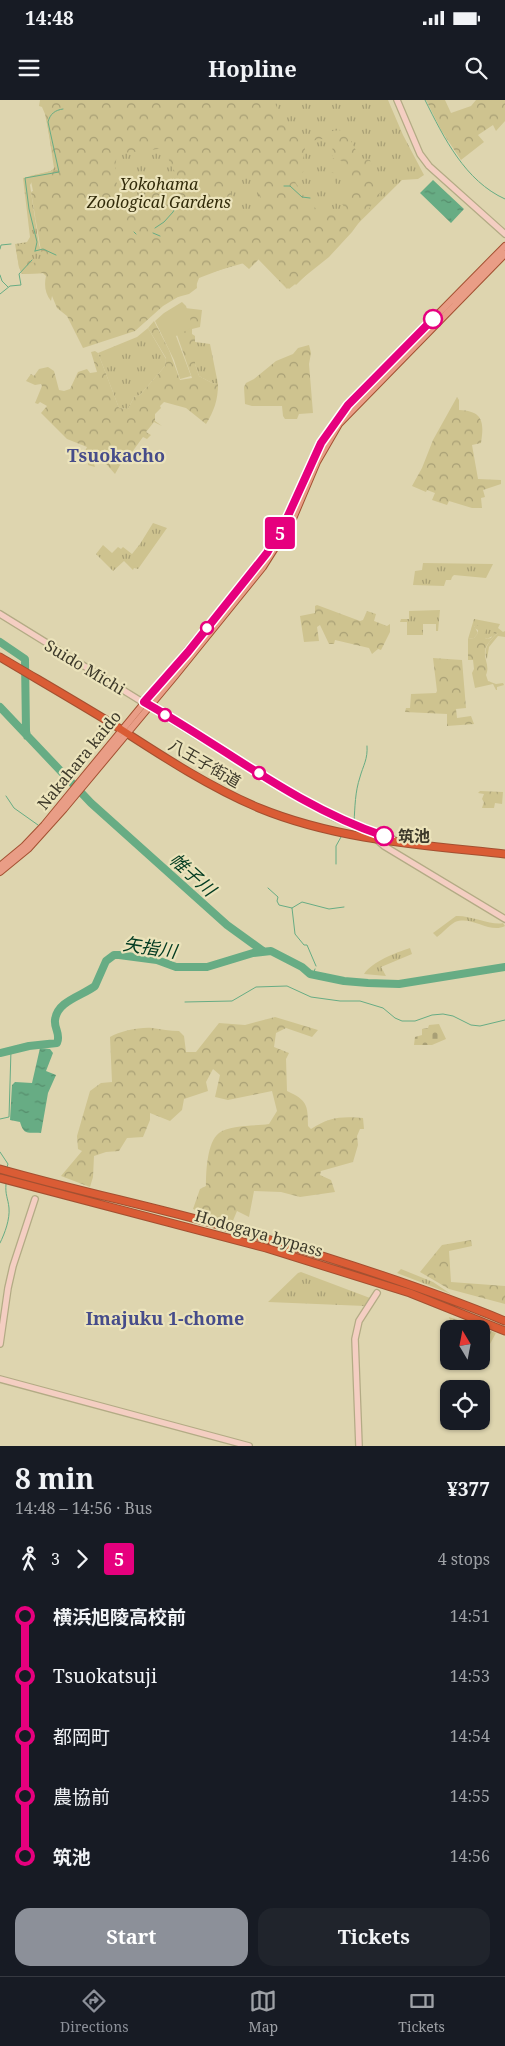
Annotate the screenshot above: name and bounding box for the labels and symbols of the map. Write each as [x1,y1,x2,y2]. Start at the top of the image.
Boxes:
park label: Yokohama Zoological Gardens [86,173,231,213]
unlabelled marker [423,309,443,329]
district label: Tsuokacho [67,443,165,467]
line badge: 5 [264,517,296,549]
unlabelled marker [200,621,214,635]
street label: Suido Michi [41,634,129,700]
street label: Nakahara kaido [32,706,126,814]
unlabelled marker [158,708,172,722]
street label: 八王子街道 [165,733,245,793]
unlabelled marker [252,766,266,780]
place label: 筑池 [398,825,430,847]
marker: 筑池 [374,826,394,846]
water label: 帷子川 [165,847,223,902]
water label: 矢指川 [121,931,181,963]
street label: Hodogaya bypass [192,1204,326,1262]
district label: Imajuku 1-chome [86,1306,244,1330]
north arrow [440,1320,490,1370]

